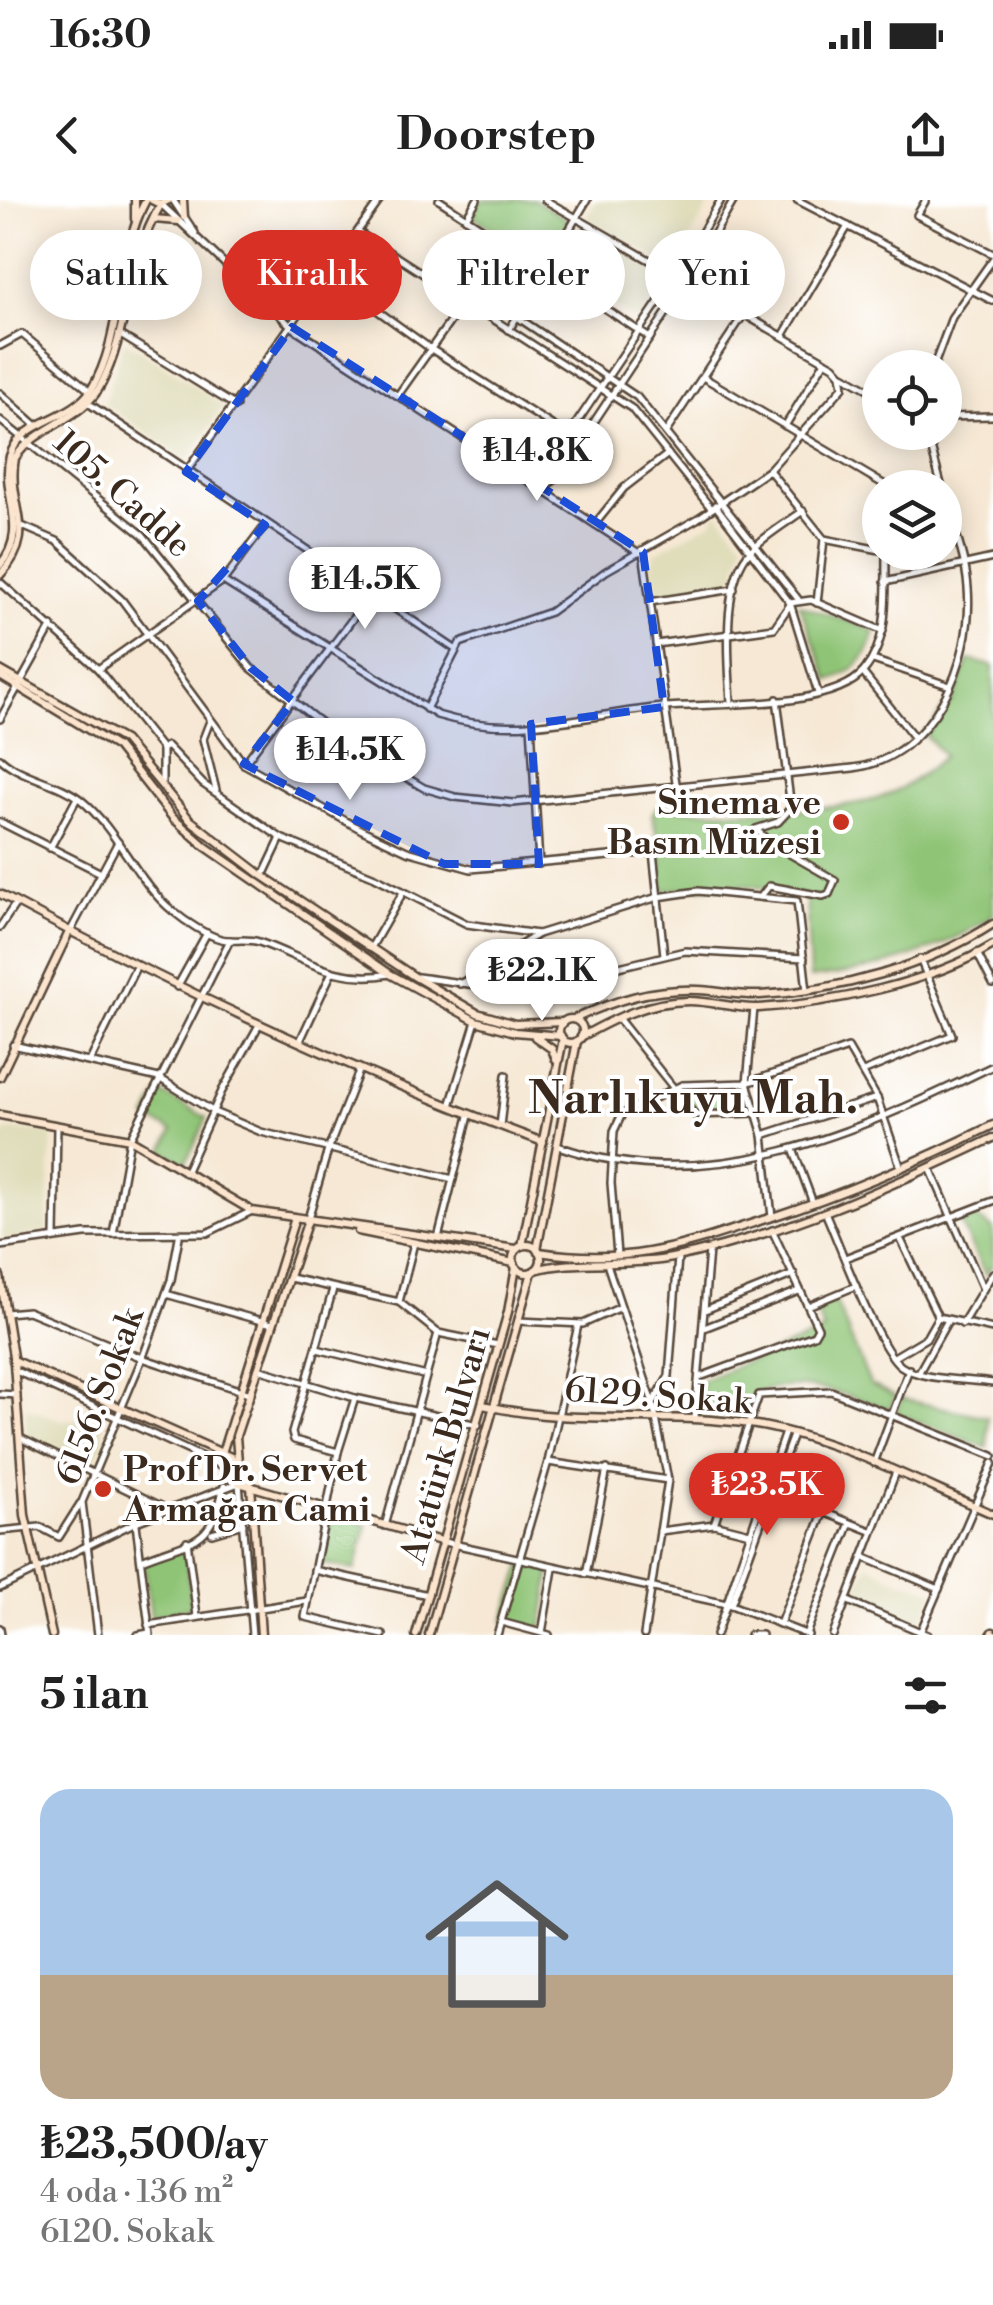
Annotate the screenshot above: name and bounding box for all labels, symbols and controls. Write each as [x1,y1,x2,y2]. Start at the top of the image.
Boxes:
text: 16:30 [50,12,152,59]
text: Doorstep [396,107,597,164]
icon: back [40,108,95,163]
icon: share [898,108,953,163]
chip: Satılık [30,230,202,320]
chip: Kiralık [222,230,402,320]
chip: Filtreler [422,230,625,320]
chip: Yeni [645,230,785,320]
map controls [862,350,962,570]
button: locate [862,350,962,450]
pin: ₺14.8K [456,419,618,504]
street label: 105. Cadde [44,421,200,567]
text: ₺14.8K [483,431,591,471]
button: layers [862,470,962,570]
pin: ₺14.5K [284,547,446,632]
text: ₺14.5K [311,559,419,599]
pin: ₺14.5K [269,718,431,803]
text: ₺14.5K [296,730,404,770]
place label: Sinema ve Basın Müzesi [607,782,821,865]
marker: Sinema ve Basın Müzesi [830,811,852,833]
pin: ₺22.1K [461,939,623,1024]
text: ₺22.1K [488,951,596,991]
district label: Narlıkuyu Mah. [528,1071,858,1128]
street label: 6156. Sokak [47,1300,154,1491]
street label: Atatürk Bulvarı [392,1322,501,1570]
street label: 6129. Sokak [563,1369,755,1425]
place label: Prof Dr. Servet Armağan Cami [122,1449,370,1532]
pin: ₺23.5K [686,1453,848,1538]
text: ₺23.5K [711,1465,823,1505]
marker: Prof Dr. Servet Armağan Cami [92,1478,114,1500]
icon: filters [898,1668,953,1723]
text: 5 ilan [40,1669,149,1722]
icon: home [407,1854,587,2034]
text: ₺23,500/ay [40,2119,268,2172]
text: 4 oda · 136 m² [40,2172,233,2212]
text: 6120. Sokak [40,2212,213,2252]

